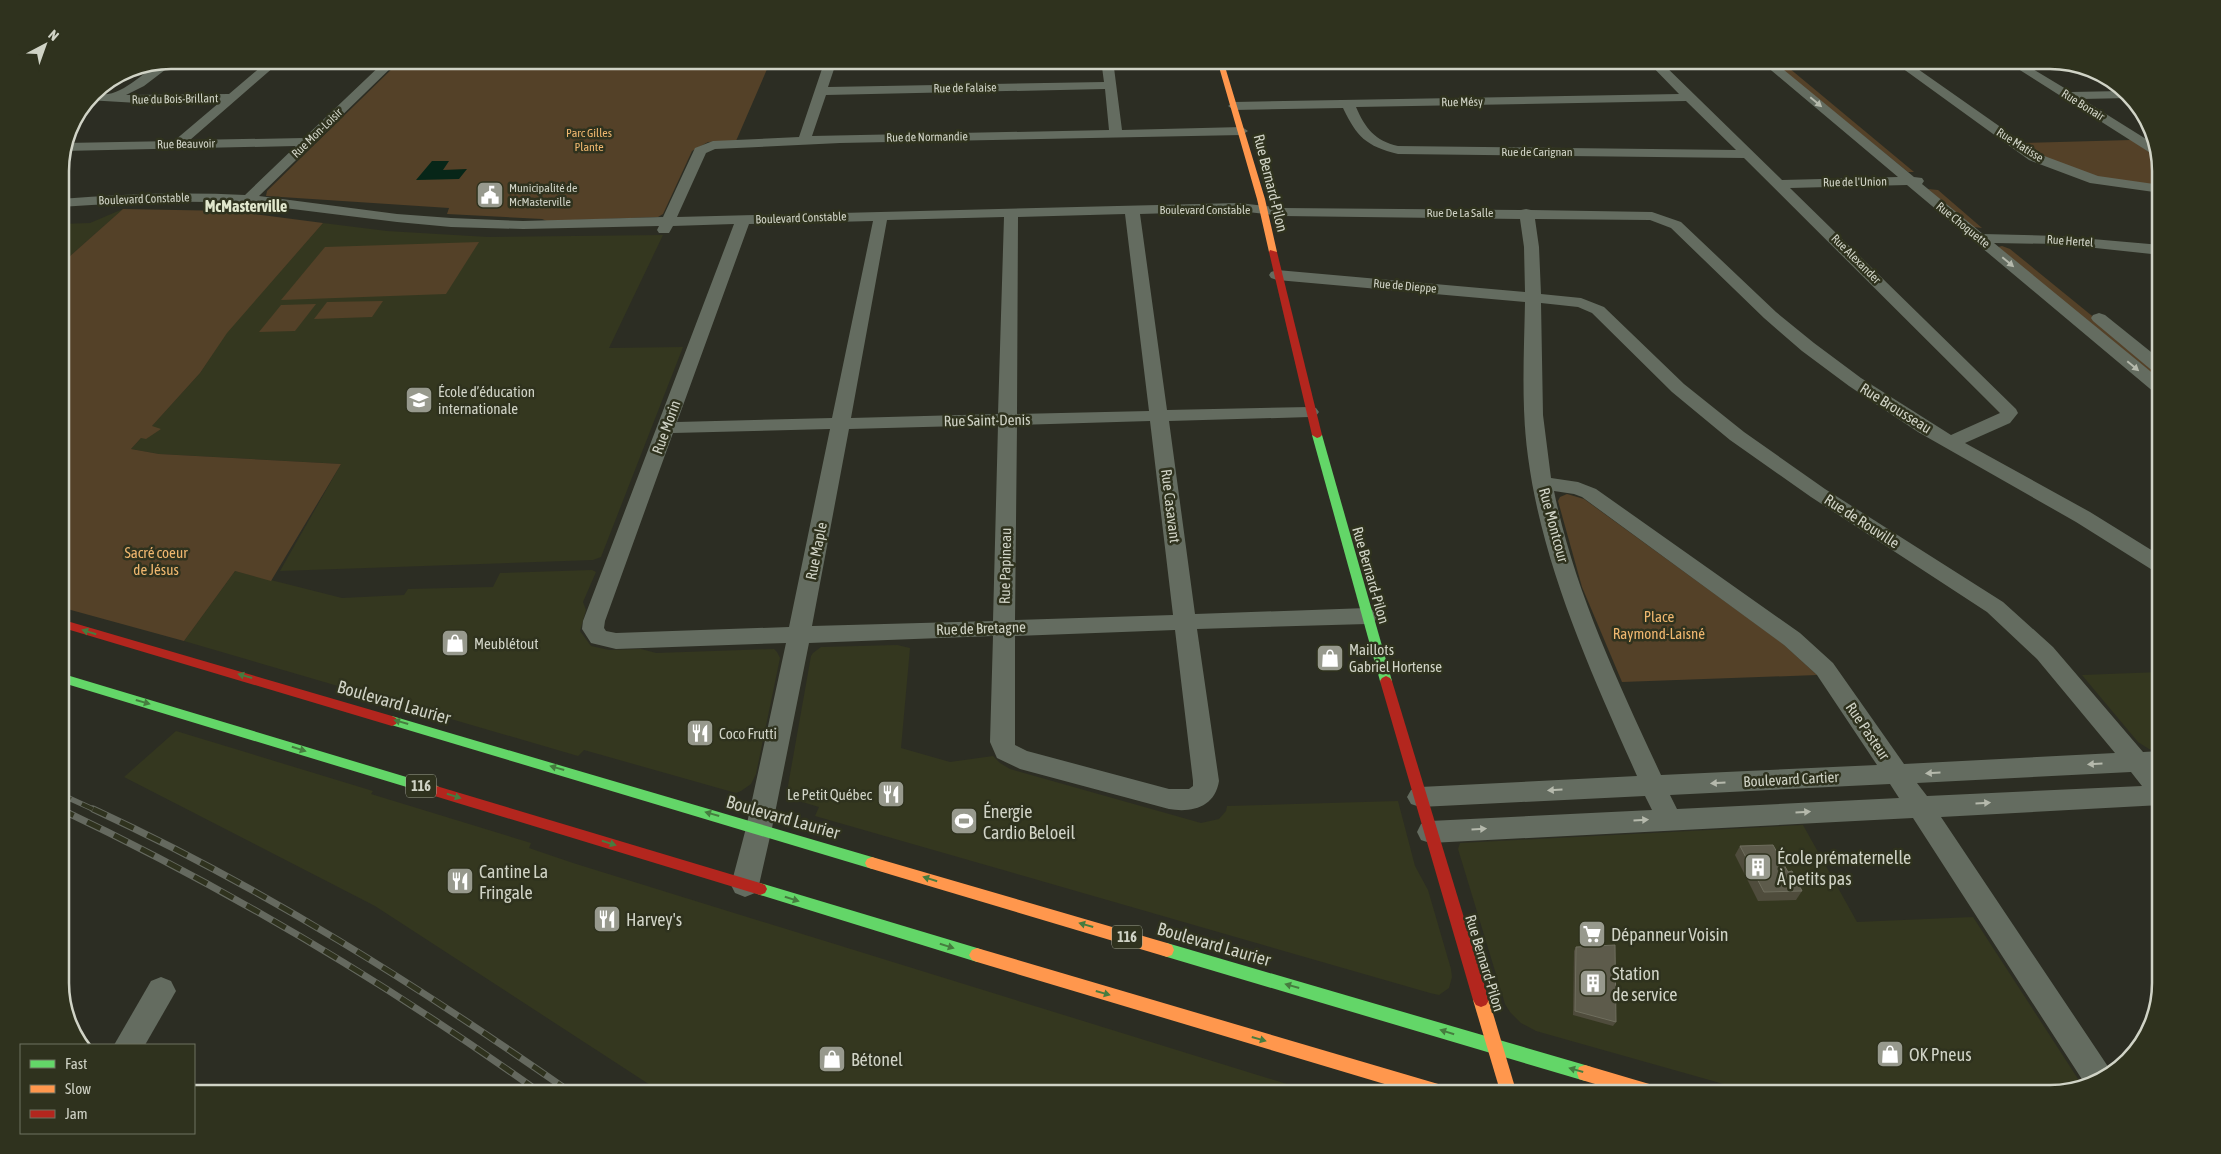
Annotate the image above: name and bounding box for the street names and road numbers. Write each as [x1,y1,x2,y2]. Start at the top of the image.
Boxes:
street label: Rue de Falaise [933,80,997,96]
street label: Rue Bonair [2059,86,2107,124]
street label: Rue du Bois-Brillant [132,91,219,107]
street label: Rue Mésy [1441,95,1483,109]
street label: Rue Mon-Loisir [289,105,346,161]
street label: Rue Matisse [1994,125,2046,165]
street label: Rue de Normandie [886,129,968,145]
street label: Rue Bernard-Pilon [1251,132,1291,234]
street label: Rue Beauvoir [157,136,216,152]
street label: Rue de Carignan [1501,145,1573,159]
street label: Rue de l'Union [1823,174,1887,190]
street label: Boulevard Constable [98,190,190,208]
street label: Rue Choquette [1933,199,1993,251]
street label: Boulevard Constable [1159,203,1251,217]
street label: Rue De La Salle [1427,206,1493,220]
street label: Boulevard Constable [755,209,847,227]
street label: Rue Alexander [1828,231,1884,287]
street label: Rue Hertel [2046,232,2095,250]
street label: Rue de Dieppe [1373,276,1437,296]
street label: Rue Brousseau [1857,379,1935,437]
street label: Rue Morin [648,398,684,456]
street label: Rue Saint-Denis [943,411,1031,429]
street label: Rue Casavant [1158,468,1184,544]
street label: Rue Montcour [1536,486,1572,565]
street label: Rue de Rouville [1821,491,1903,552]
street label: Rue Maple [802,521,830,581]
street label: Rue Bernard-Pilon [1349,525,1393,625]
street label: Rue Papineau [996,528,1014,604]
street label: Rue de Bretagne [936,618,1026,638]
street label: Boulevard Laurier [335,676,454,728]
street label: Rue Pasteur [1843,699,1894,763]
street label: Boulevard Cartier [1743,768,1840,790]
road number: 116 [406,774,436,798]
street label: Boulevard Laurier [724,791,843,843]
street label: Rue Bernard-Pilon [1462,913,1508,1013]
street label: Boulevard Laurier [1155,918,1274,970]
road number: 116 [1112,926,1142,949]

